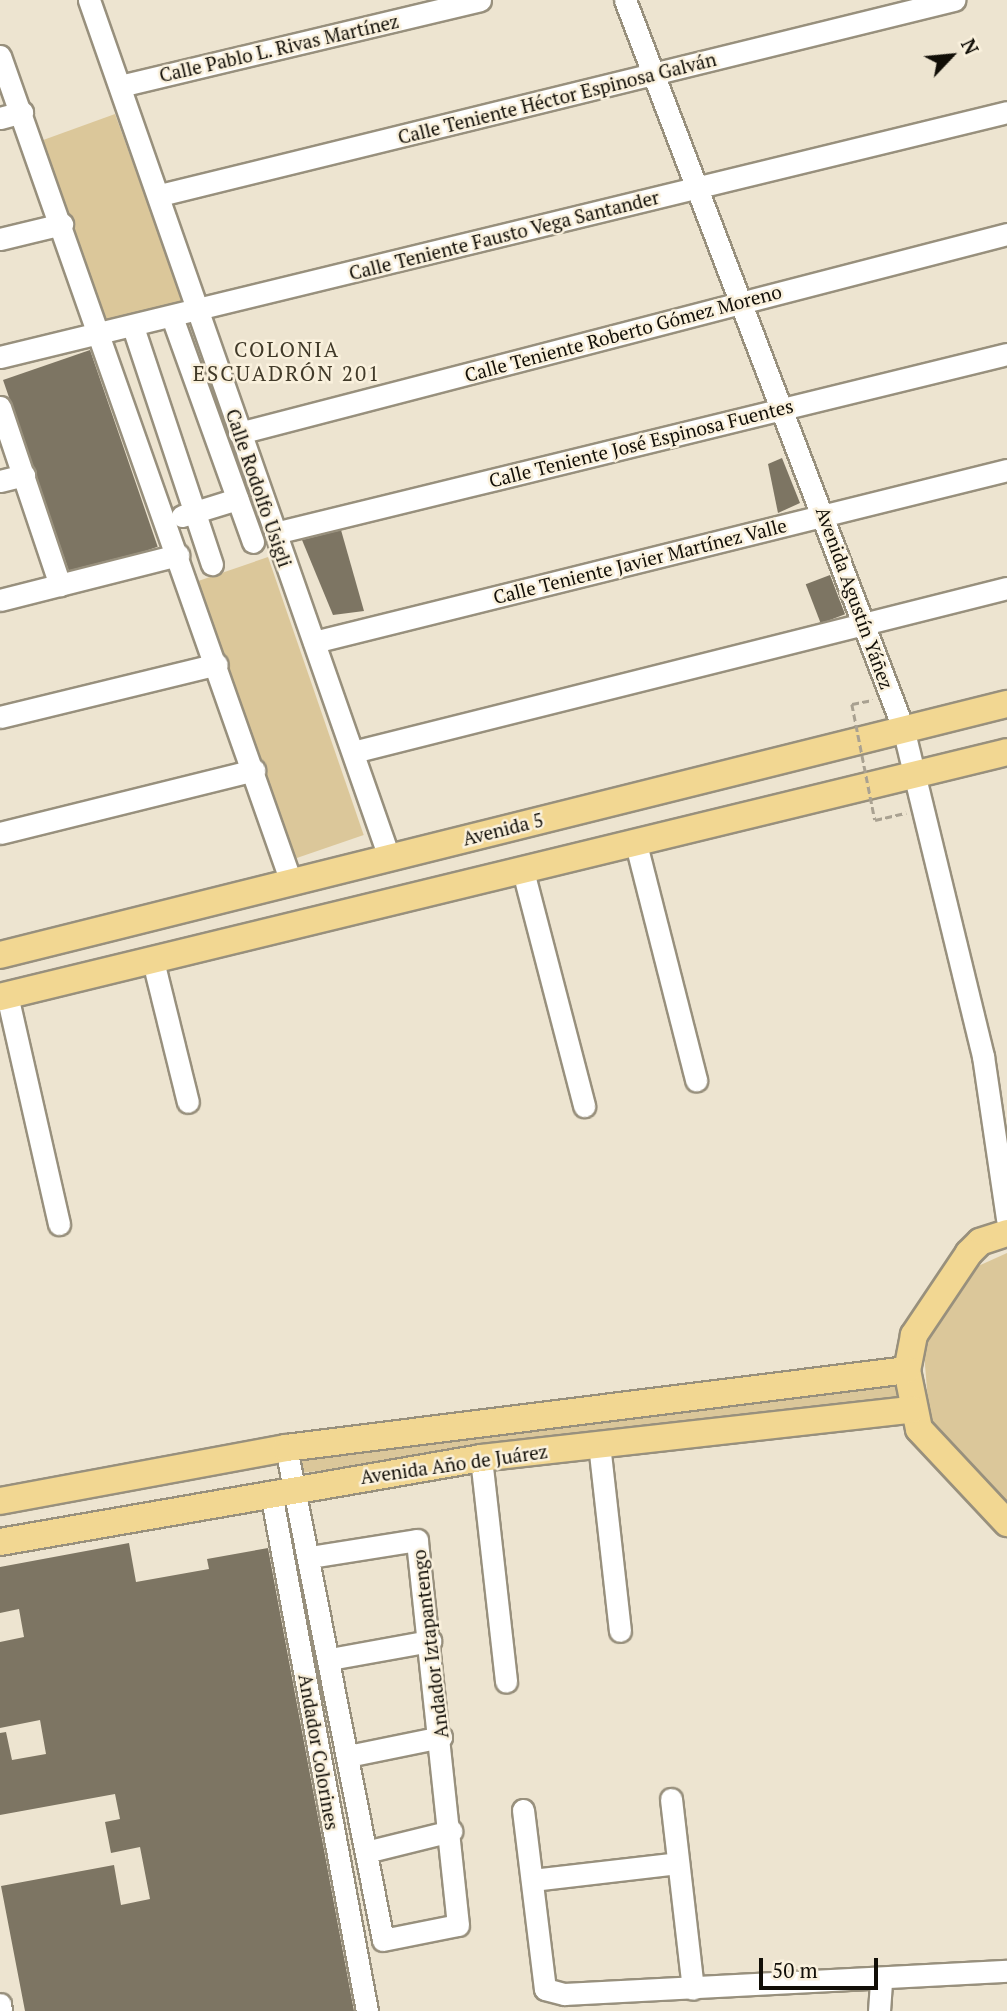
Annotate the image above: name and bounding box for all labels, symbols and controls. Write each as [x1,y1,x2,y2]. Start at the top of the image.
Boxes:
street label: Calle Pablo L. Rivas Martínez [157,9,401,87]
north arrow [916,21,986,91]
text: N [956,35,985,59]
street label: Calle Teniente Héctor Espinosa Galván [395,47,719,149]
street label: Calle Teniente Fausto Vega Santander [346,185,662,285]
street label: Calle Teniente Roberto Gómez Moreno [462,280,784,386]
district label: COLONIA ESCUADRÓN 201 [194,336,380,386]
street label: Calle Teniente José Espinosa Fuentes [486,394,796,492]
street label: Calle Rodolfo Usigli [221,406,297,570]
street label: Avenida Agustín Yáñez [811,504,899,692]
street label: Calle Teniente Javier Martínez Valle [491,513,789,609]
street label: Avenida 5 [460,808,546,850]
street label: Avenida Año de Juárez [359,1440,549,1488]
street label: Andador Iztapantengo [407,1548,453,1740]
street label: Andador Colorines [294,1672,344,1832]
scale bar [762,1944,881,1988]
text: 50 m [772,1956,818,1984]

